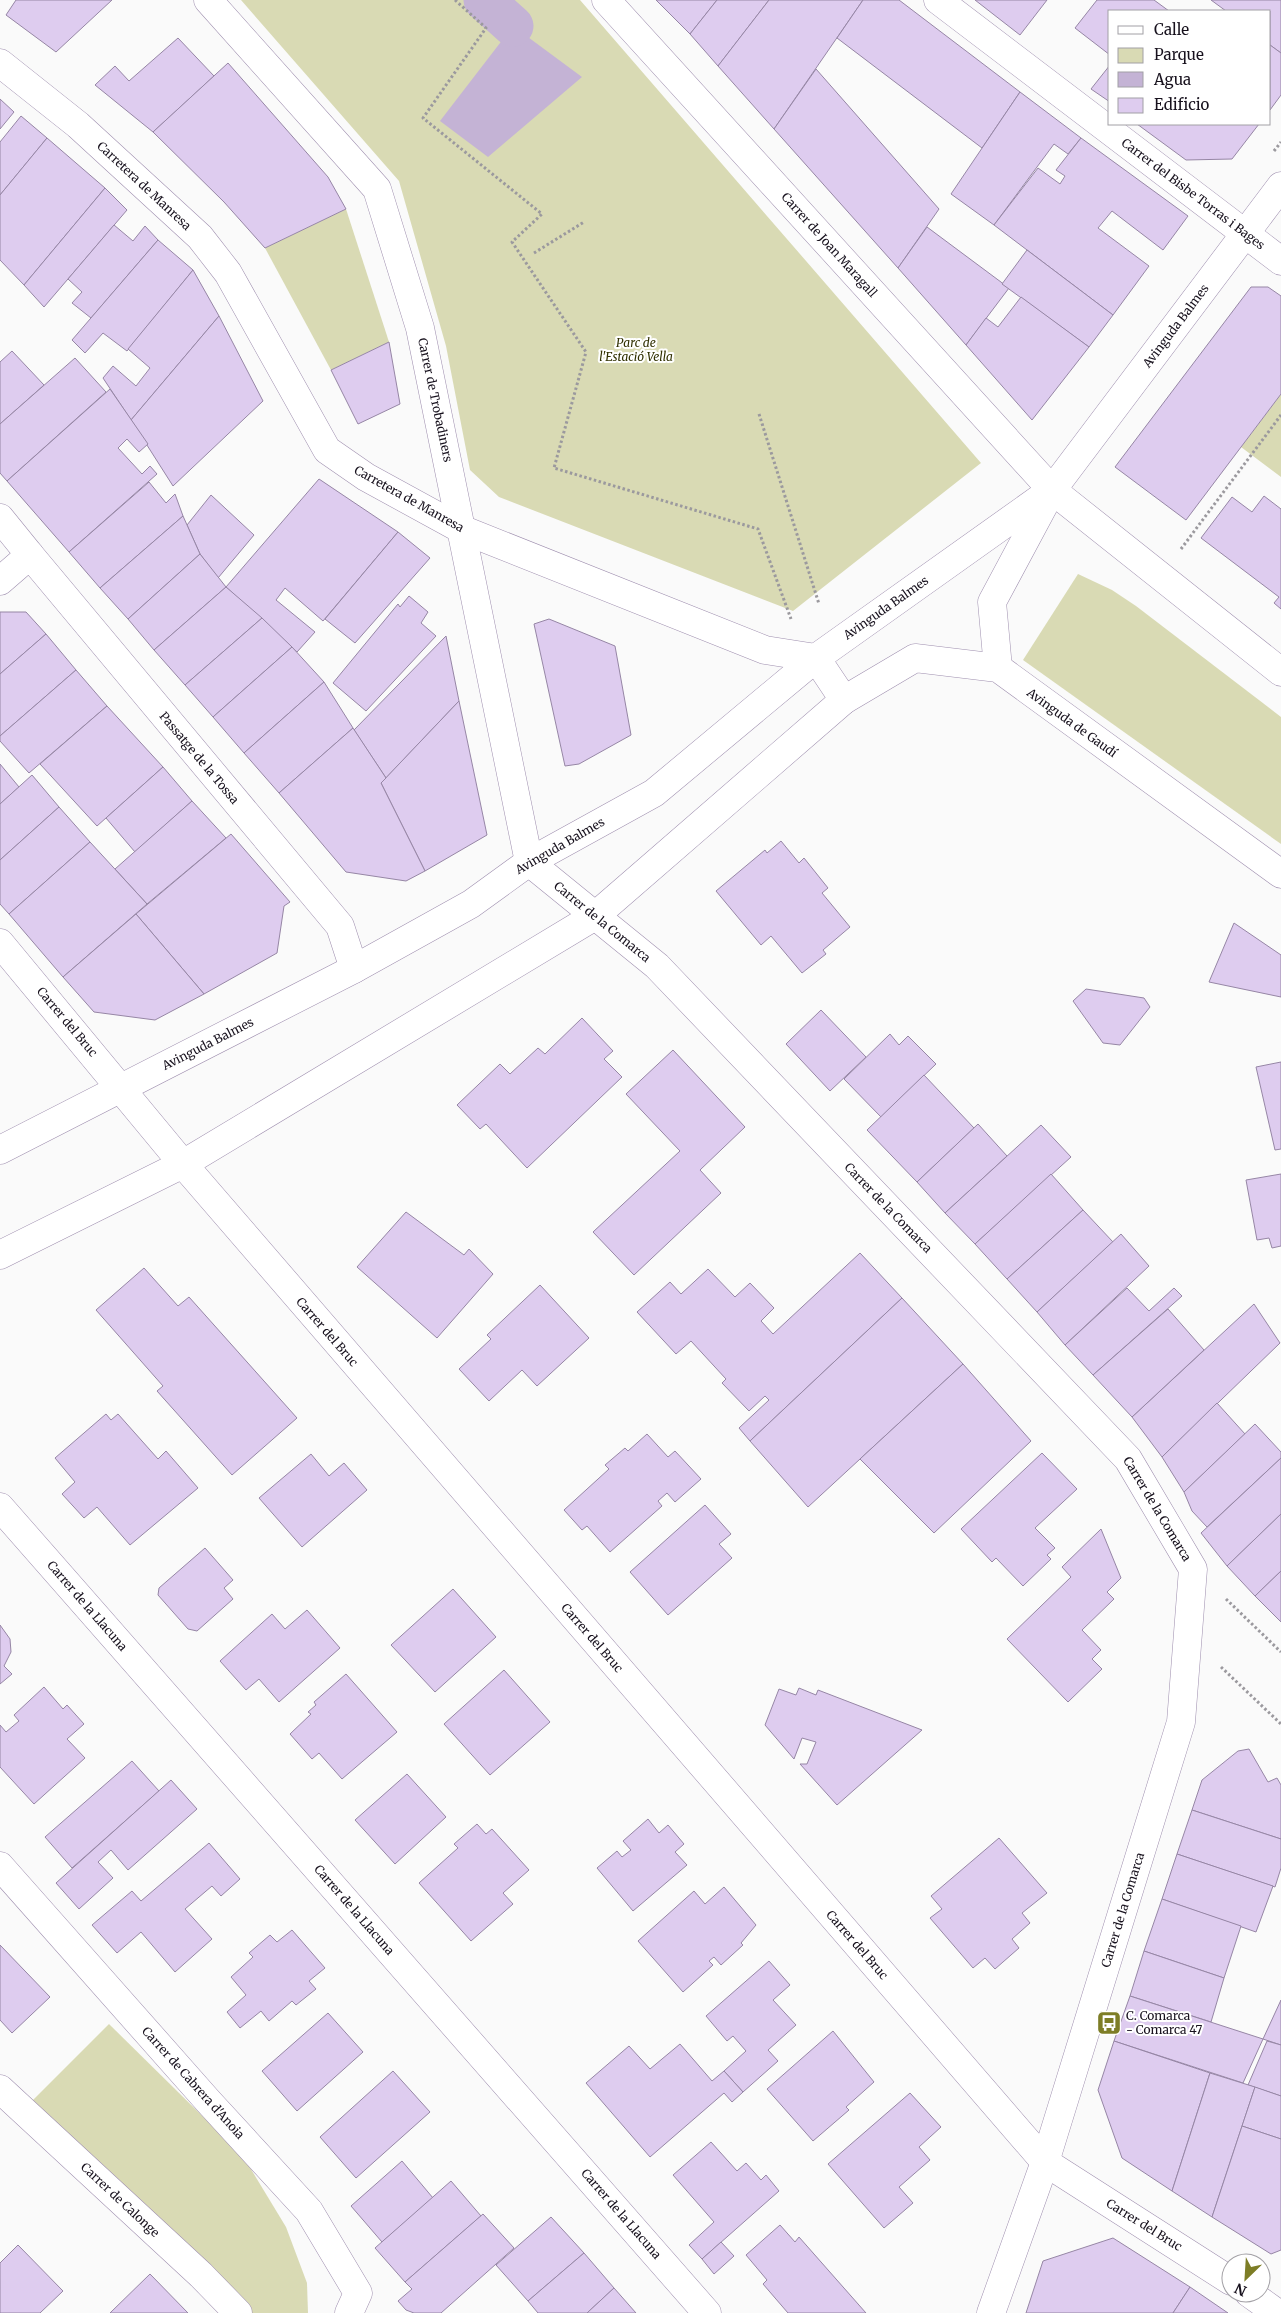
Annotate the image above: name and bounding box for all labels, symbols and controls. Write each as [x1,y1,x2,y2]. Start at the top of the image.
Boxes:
legend [1108,10,1271,125]
text: Calle [1154,20,1189,39]
text: Parque [1154,45,1204,64]
text: Agua [1153,70,1191,89]
text: Edificio [1154,95,1210,114]
street label: Carrer del Bisbe Torras i Bages [1119,135,1268,252]
street label: Carretera de Manresa [94,138,195,233]
street label: Carrer de Joan Maragall [778,189,880,300]
street label: Avinguda Balmes [1139,281,1212,371]
park label: Parc de l'Estació Vella [599,335,673,364]
street label: Carrer de Trobadiners [415,336,456,463]
street label: Carretera de Manresa [352,462,467,535]
street label: Avinguda Balmes [839,573,931,643]
street label: Avinguda de Gaudí [1024,684,1121,761]
street label: Passatge de la Tossa [156,708,243,807]
street label: Avinguda Balmes [512,814,607,878]
street label: Carrer de la Comarca [551,878,654,965]
street label: Carrer del Bruc [34,984,101,1060]
street label: Avinguda Balmes [159,1014,256,1073]
street label: Carrer de la Comarca [841,1159,936,1256]
street label: Carrer del Bruc [293,1294,361,1369]
street label: Carrer de la Comarca [1120,1454,1195,1564]
street label: Carrer de la Llacuna [44,1558,131,1654]
street label: Carrer del Bruc [558,1600,626,1675]
street label: Carrer de la Comarca [1098,1850,1147,1969]
street label: Carrer de la Llacuna [311,1862,398,1958]
street label: Carrer del Bruc [823,1907,891,1982]
place label: C. Comarca - Comarca 47 [1126,2008,1202,2037]
bus stop icon: C. Comarca - Comarca 47 [1096,2010,1122,2036]
street label: Carrer de Cabrera d'Anoia [139,2023,248,2142]
street label: Carrer de Calonge [78,2159,163,2240]
street label: Carrer de la Llacuna [578,2166,665,2262]
street label: Carrer del Bruc [1104,2195,1185,2254]
north arrow [1221,2253,1271,2303]
text: N [1232,2279,1249,2300]

